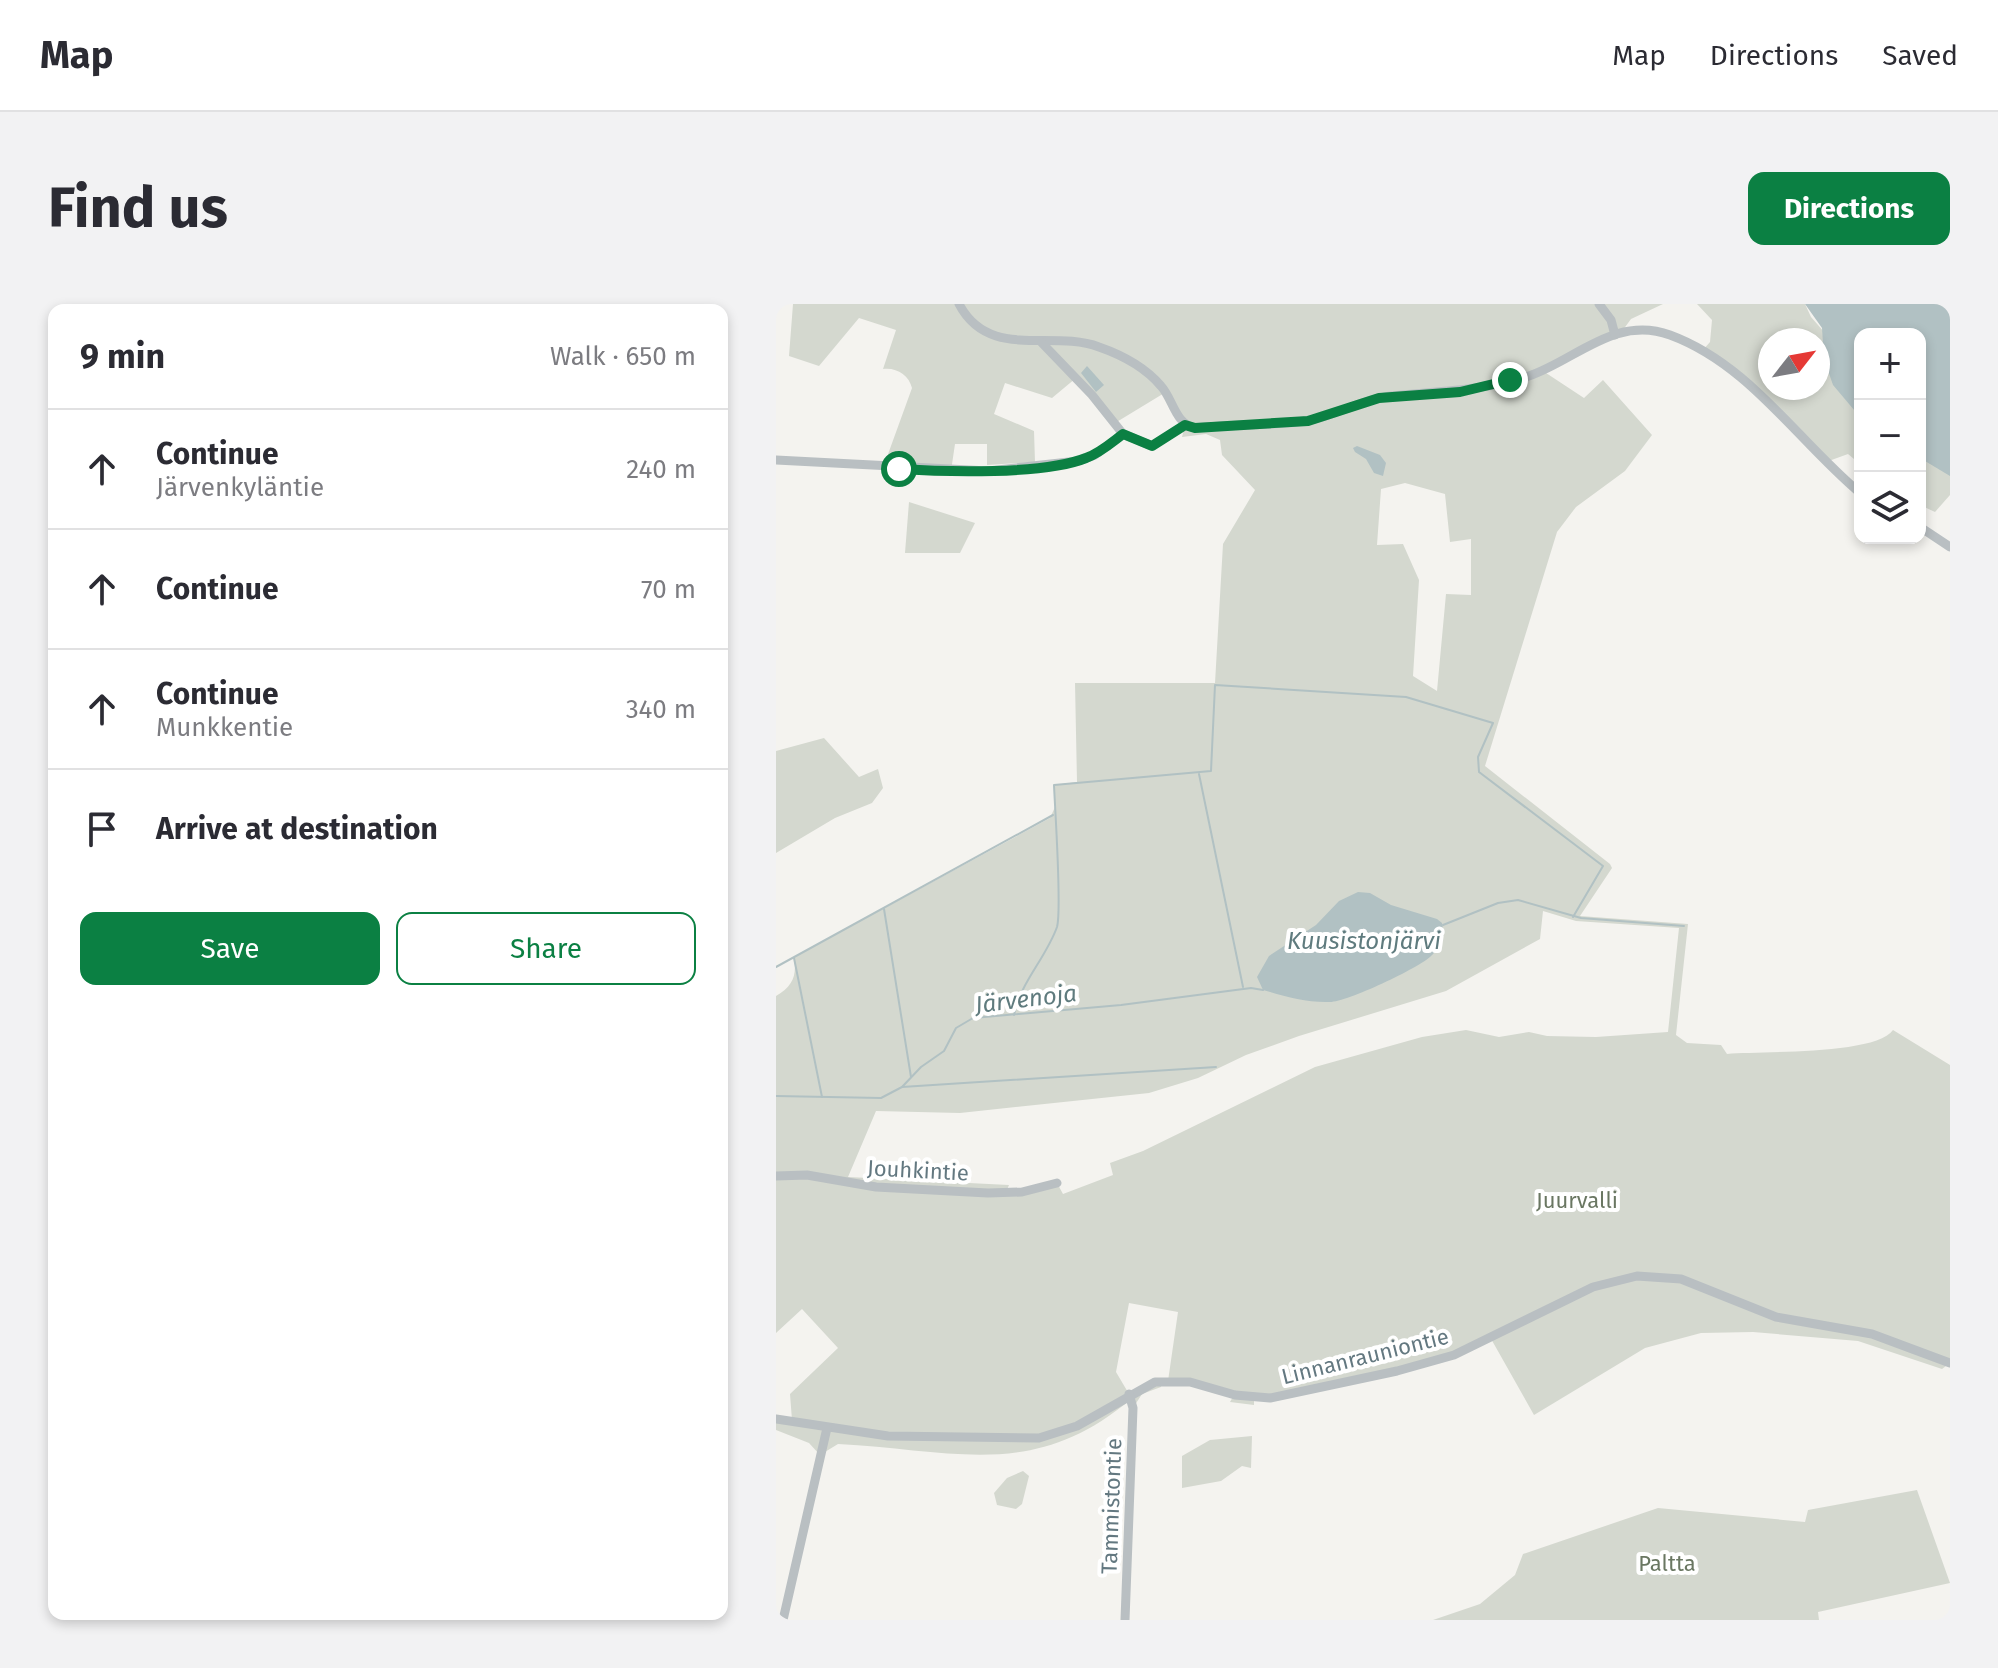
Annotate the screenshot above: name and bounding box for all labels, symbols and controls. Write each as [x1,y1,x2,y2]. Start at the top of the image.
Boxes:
text: Map [40,32,113,78]
text: Map [1612,39,1666,72]
text: Directions [1710,39,1838,72]
text: Saved [1882,39,1958,72]
button: Directions [1748,172,1950,245]
text: Find us [48,175,228,242]
north arrow [1758,328,1830,400]
map controls [1854,328,1926,544]
button: + [1854,328,1926,400]
text: 9 min [80,336,165,377]
text: Walk · 650 m [550,341,696,372]
route end [1492,362,1528,398]
button: − [1854,400,1926,472]
text: Continue [156,436,279,472]
icon: ahead [80,447,124,491]
route start [881,451,917,487]
text: 240 m [626,454,696,485]
text: Järvenkyläntie [156,472,324,503]
button: layers [1854,472,1926,544]
icon: ahead [80,567,124,611]
text: Continue [156,571,279,607]
text: 70 m [641,574,696,605]
text: Continue [156,676,279,712]
icon: ahead [80,687,124,731]
text: 340 m [626,694,696,725]
text: Munkkentie [156,712,293,743]
icon: arrive [80,807,124,851]
text: Arrive at destination [156,811,438,847]
button: Save [80,912,380,985]
button: Share [396,912,696,985]
water label: Kuusistonjärvi [1287,927,1441,955]
water label: Järvenoja [972,979,1078,1019]
street label: Jouhkintie [866,1154,969,1187]
park label: Juurvalli [1536,1187,1618,1214]
street label: Linnanrauniontie [1279,1323,1451,1390]
street label: Tammistontie [1096,1438,1127,1574]
park label: Paltta [1638,1550,1696,1577]

